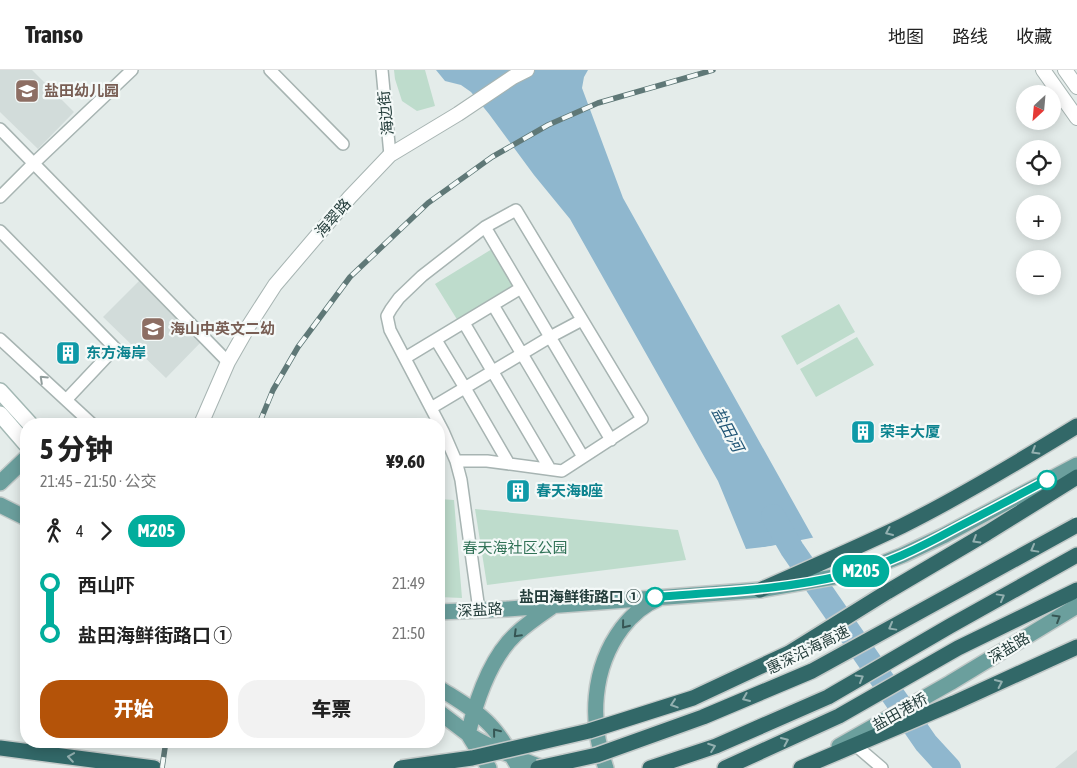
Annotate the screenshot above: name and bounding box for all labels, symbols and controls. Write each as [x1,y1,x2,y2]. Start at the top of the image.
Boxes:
text: Transo [25,21,83,48]
text: 地图 [888,26,924,47]
text: 路线 [952,26,988,47]
text: 收藏 [1016,26,1052,47]
school or university icon: 盐田幼儿园 [14,78,40,104]
place label: 盐田幼儿园 [44,82,119,99]
north arrow [1016,85,1061,130]
map controls [1016,85,1061,295]
street label: 海边街 [375,90,396,136]
button: locate [1016,140,1061,185]
street label: 海翠路 [311,195,354,240]
button: + [1016,195,1061,240]
button: − [1016,250,1061,295]
school or university icon: 海山中英文二幼 [140,316,166,342]
place label: 海山中英文二幼 [170,320,275,337]
building icon: 东方海岸 [55,340,81,366]
place label: 东方海岸 [86,344,146,361]
one-way arrow [40,376,49,385]
water label: 盐田河 [709,404,749,457]
building icon: 荣丰大厦 [850,419,876,445]
place label: 荣丰大厦 [880,423,940,440]
text: 5 分钟 [40,433,113,465]
one-way arrow [1032,445,1041,455]
text: ¥9.60 [386,450,425,472]
unlabelled marker [1037,470,1057,490]
text: 21:45 – 21:50 · 公交 [40,472,156,490]
building icon: 春天海B座 [505,478,531,504]
place label: 春天海B座 [536,482,603,499]
icon: walk [40,517,68,545]
icon: forward [92,517,120,545]
text: M205 [138,520,175,541]
text: 4 [76,522,84,540]
one-way arrow [885,525,894,536]
one-way arrow [973,533,982,543]
park label: 春天海社区公园 [462,539,568,556]
one-way arrow [1031,542,1040,552]
line badge: M205 [826,555,896,587]
text: M205 [842,560,880,581]
text: 西山吓 [78,574,135,596]
text: 21:49 [392,574,425,592]
marker: 盐田海鲜街路口 ① [645,587,665,607]
place label: 盐田海鲜街路口 ① [519,588,641,605]
one-way arrow [995,594,1004,604]
street label: 深盐路 [457,600,503,619]
one-way arrow [1052,615,1061,625]
one-way arrow [623,619,631,628]
one-way arrow [888,621,897,631]
street label: 惠深沿海高速 [764,622,852,677]
text: 盐田海鲜街路口 ① [78,624,233,646]
text: 21:50 [392,624,425,642]
one-way arrow [514,628,523,637]
street label: 深盐路 [985,629,1032,666]
one-way arrow [854,675,863,685]
one-way arrow [994,679,1003,689]
button: 开始 [40,680,228,738]
button: 车票 [238,680,425,738]
street label: 盐田港桥 [869,690,930,734]
one-way arrow [742,692,751,703]
one-way arrow [670,698,678,708]
one-way arrow [493,729,501,738]
one-way arrow [780,736,789,747]
one-way arrow [708,742,716,752]
one-way arrow [67,752,75,763]

